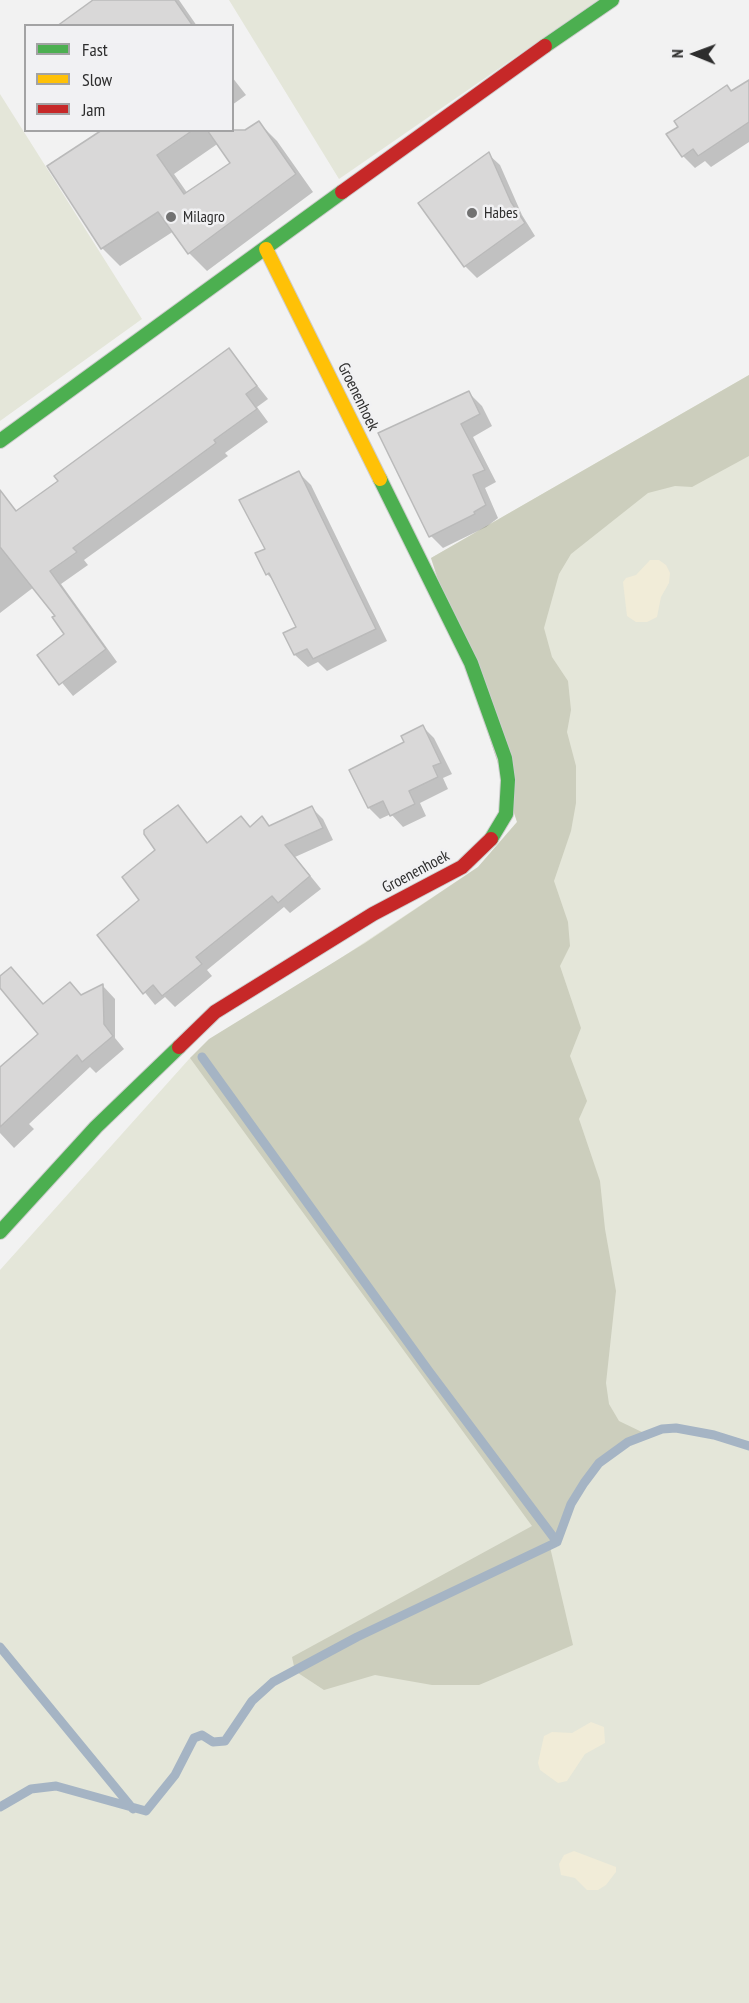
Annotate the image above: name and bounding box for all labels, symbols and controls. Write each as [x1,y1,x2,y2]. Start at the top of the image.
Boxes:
legend [24,24,234,132]
north arrow [665,24,725,84]
text: Fast [82,38,108,61]
text: N [667,49,687,58]
text: Slow [82,68,112,91]
text: Jam [82,98,105,121]
place label: Habes [484,203,518,223]
marker: Habes [465,206,479,220]
place label: Milagro [183,207,225,227]
marker: Milagro [164,210,178,224]
street label: Groenenhoek [333,360,383,434]
street label: Groenenhoek [379,846,453,898]

